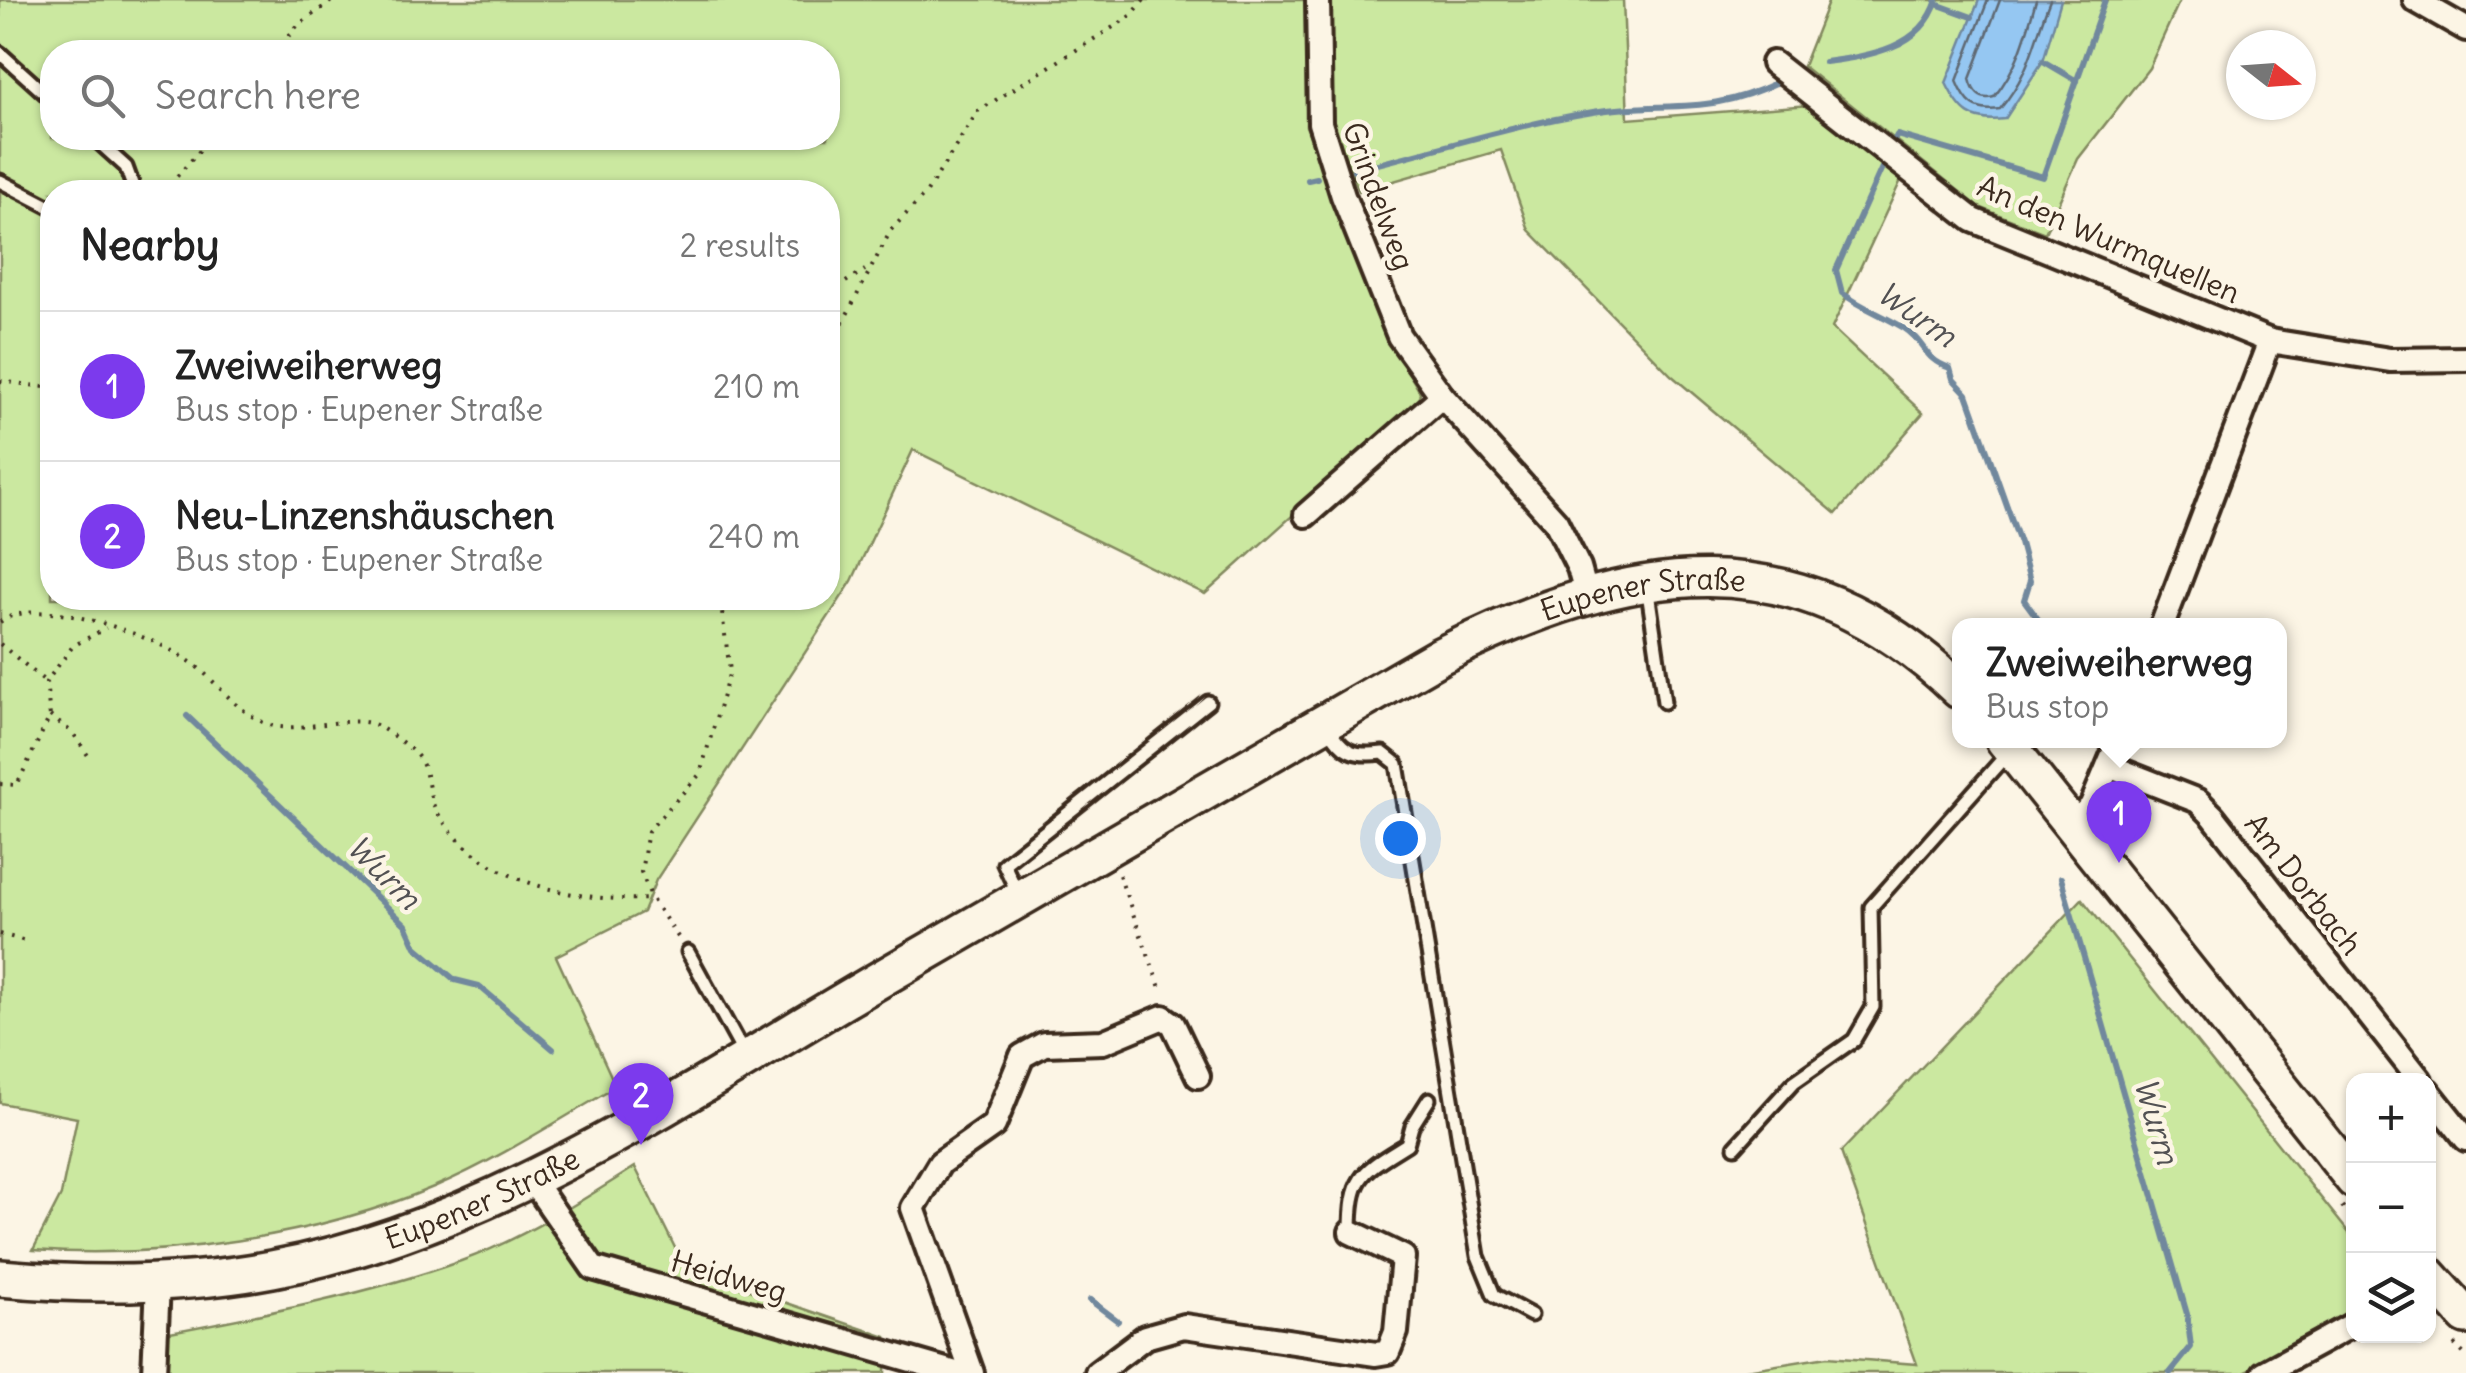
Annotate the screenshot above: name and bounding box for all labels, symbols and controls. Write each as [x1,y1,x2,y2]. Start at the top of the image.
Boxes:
north arrow [2226,30,2316,120]
search box [40,40,840,150]
icon: search [75,68,130,123]
text: Search here [155,72,361,119]
street label: Grindelweg [1335,117,1423,275]
street label: An den Wurmquellen [1972,166,2246,312]
text: Nearby [80,219,219,271]
text: 2 results [680,225,800,266]
water label: Wurm [1869,272,1966,357]
text: Zweiweiherweg [175,342,442,389]
text: 1 [106,366,119,407]
text: 210 m [713,366,800,407]
text: Bus stop · Eupener Straße [175,389,543,430]
text: Neu-Linzenshäuschen [175,492,554,539]
text: 2 [104,516,121,557]
text: 240 m [708,516,800,557]
text: Bus stop · Eupener Straße [175,539,543,580]
street label: Eupener Straße [1535,559,1748,629]
popup [1952,618,2287,748]
text: Zweiweiherweg [1986,639,2253,686]
text: Bus stop [1986,686,2109,727]
pin: 1 [2086,780,2152,863]
street label: Am Dorbach [2237,806,2371,962]
your location [1375,813,1426,864]
water label: Wurm [338,826,430,918]
pin: 2 [608,1062,674,1145]
water label: Wurm [2125,1073,2189,1170]
map controls [2346,1073,2436,1343]
button: + [2346,1073,2436,1163]
street label: Eupener Straße [380,1139,585,1257]
button: − [2346,1163,2436,1253]
street label: Heidweg [667,1241,791,1311]
button: layers [2346,1253,2436,1343]

